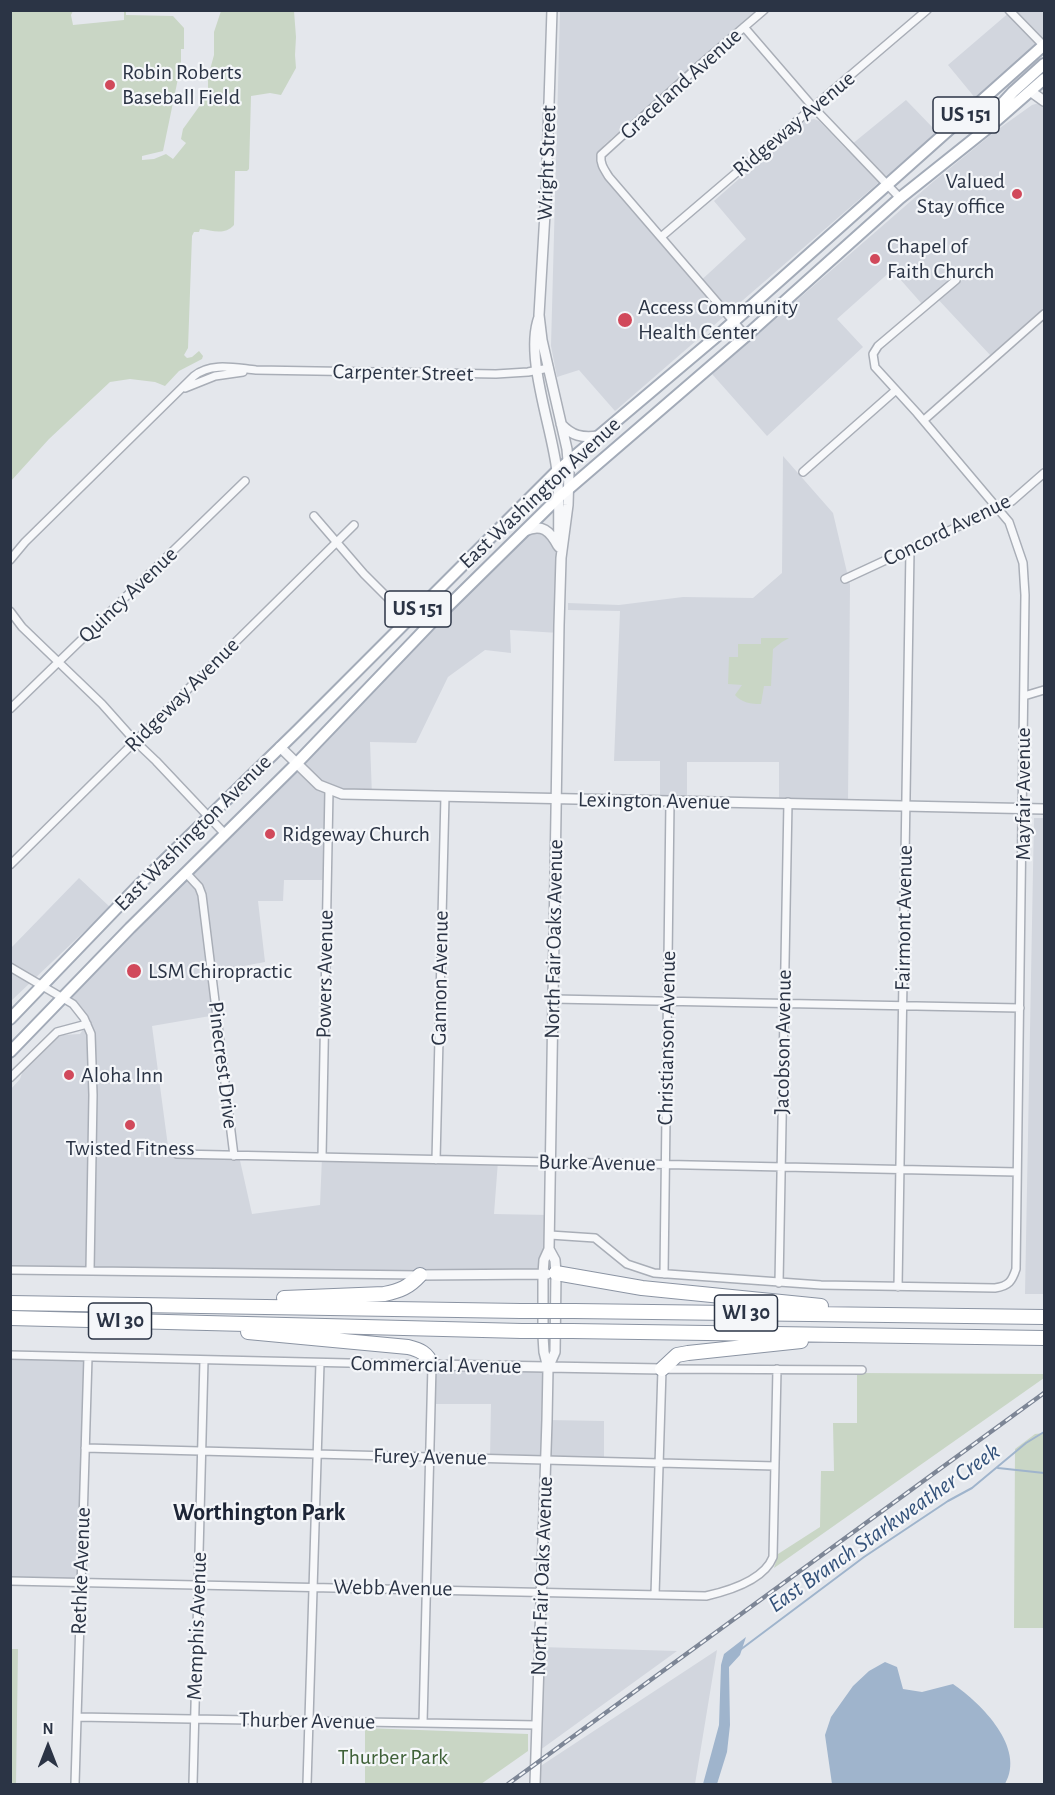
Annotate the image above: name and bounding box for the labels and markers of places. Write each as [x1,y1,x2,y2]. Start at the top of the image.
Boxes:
place label: Robin Roberts Baseball Field [122,59,242,110]
marker: Robin Roberts Baseball Field [103,78,117,92]
place label: Valued Stay office [917,168,1005,220]
marker: Valued Stay office [1010,187,1024,201]
place label: Chapel of Faith Church [887,233,994,284]
marker: Chapel of Faith Church [868,252,882,266]
place label: Access Community Health Center [638,294,798,346]
marker: Access Community Health Center [616,311,634,329]
place label: Ridgeway Church [282,821,430,847]
marker: Ridgeway Church [263,827,277,841]
place label: LSM Chiropractic [148,958,292,984]
marker: LSM Chiropractic [125,962,143,980]
place label: Aloha Inn [81,1062,163,1088]
marker: Aloha Inn [62,1068,76,1082]
marker: Twisted Fitness [123,1118,137,1132]
place label: Twisted Fitness [65,1135,195,1161]

